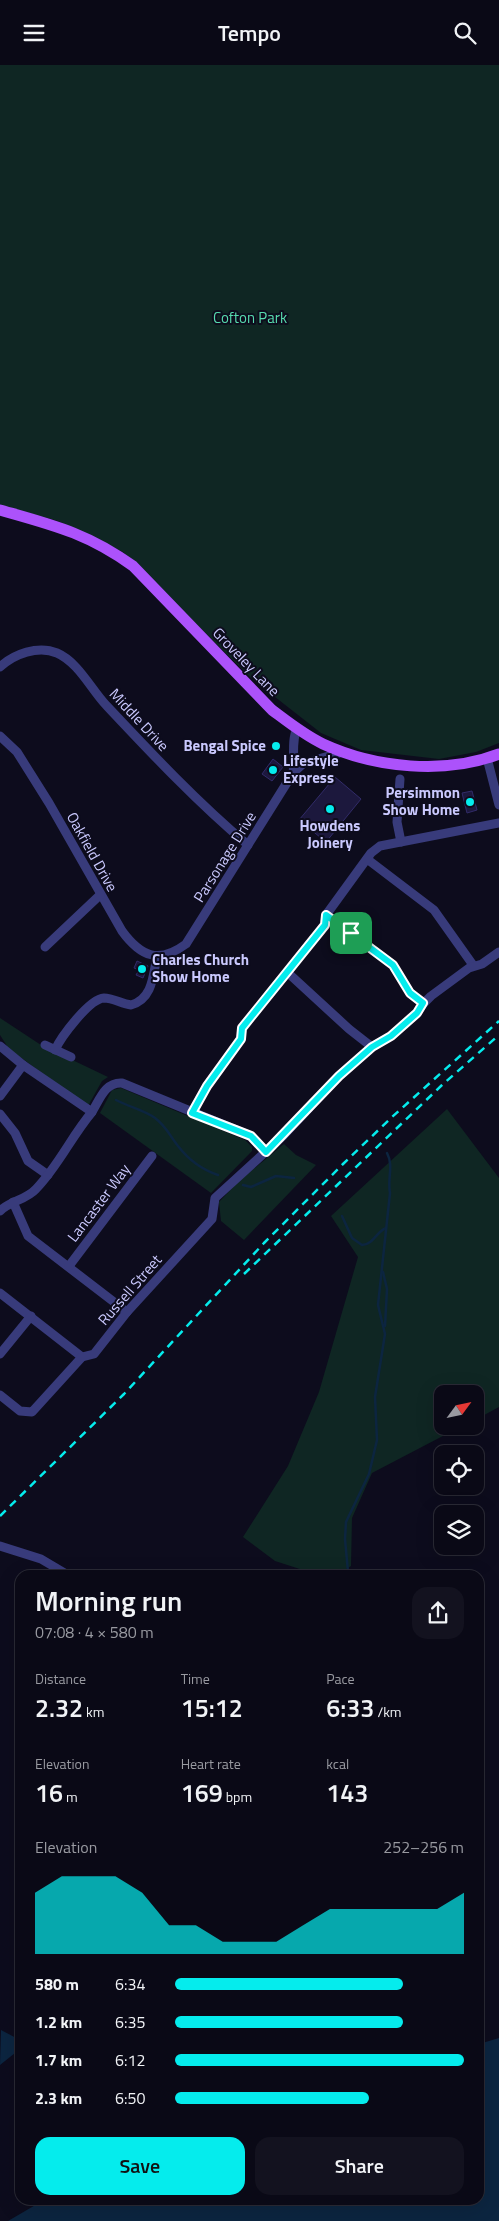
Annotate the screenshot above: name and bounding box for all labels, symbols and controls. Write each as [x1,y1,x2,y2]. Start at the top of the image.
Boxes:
text: Tempo [218,16,281,50]
icon: menu [20,19,48,47]
icon: search [451,19,479,47]
park label: Cofton Park [213,306,287,329]
street label: Groveley Lane [207,622,285,701]
street label: Middle Drive [104,683,175,756]
place label: Bengal Spice [183,734,266,757]
marker: Bengal Spice [270,740,282,752]
place label: Lifestyle Express [283,749,339,789]
marker: Lifestyle Express [267,764,279,776]
place label: Persimmon Show Home [382,781,460,821]
marker: Persimmon Show Home [464,796,476,808]
marker: Howdens Joinery [324,803,336,815]
street label: Parsonage Drive [187,807,262,907]
street label: Oakfield Drive [61,808,124,896]
place label: Howdens Joinery [300,814,360,854]
pin [330,912,372,954]
icon: arrive [337,919,365,947]
place label: Charles Church Show Home [152,948,249,988]
marker: Charles Church Show Home [136,963,148,975]
street label: Lancaster Way [61,1159,136,1247]
street label: Russell Street [92,1249,168,1330]
north arrow [434,1385,484,1435]
map controls [434,1385,484,1555]
button: locate [434,1445,484,1495]
button: layers [434,1505,484,1555]
text: Morning run [35,1579,182,1622]
button: share [412,1587,464,1639]
text: 07:08 · 4 × 580 m [35,1620,154,1644]
text: Distance [35,1668,86,1689]
text: Time [181,1668,210,1689]
text: Pace [326,1668,355,1689]
text: 2.32 [35,1689,83,1727]
text: 15:12 [181,1689,243,1727]
text: 6:33 [326,1689,374,1727]
text: km [83,1701,104,1722]
text: /km [374,1701,402,1722]
text: Elevation [35,1753,89,1774]
text: Heart rate [181,1753,241,1774]
text: kcal [326,1753,349,1774]
text: 16 [35,1774,63,1812]
text: 169 [181,1774,223,1812]
text: 143 [326,1774,368,1812]
text: m [63,1786,78,1807]
text: bpm [223,1786,252,1807]
text: Elevation [35,1835,97,1859]
text: 252–256 m [383,1835,464,1859]
text: 580 m [35,1972,79,1996]
text: 6:34 [115,1972,145,1996]
text: 1.2 km [35,2010,82,2034]
text: 6:35 [115,2010,145,2034]
text: 1.7 km [35,2048,82,2072]
text: 6:12 [115,2048,145,2072]
text: 2.3 km [35,2086,82,2110]
text: 6:50 [115,2086,145,2110]
button: Save [35,2137,245,2195]
button: Share [255,2137,464,2195]

